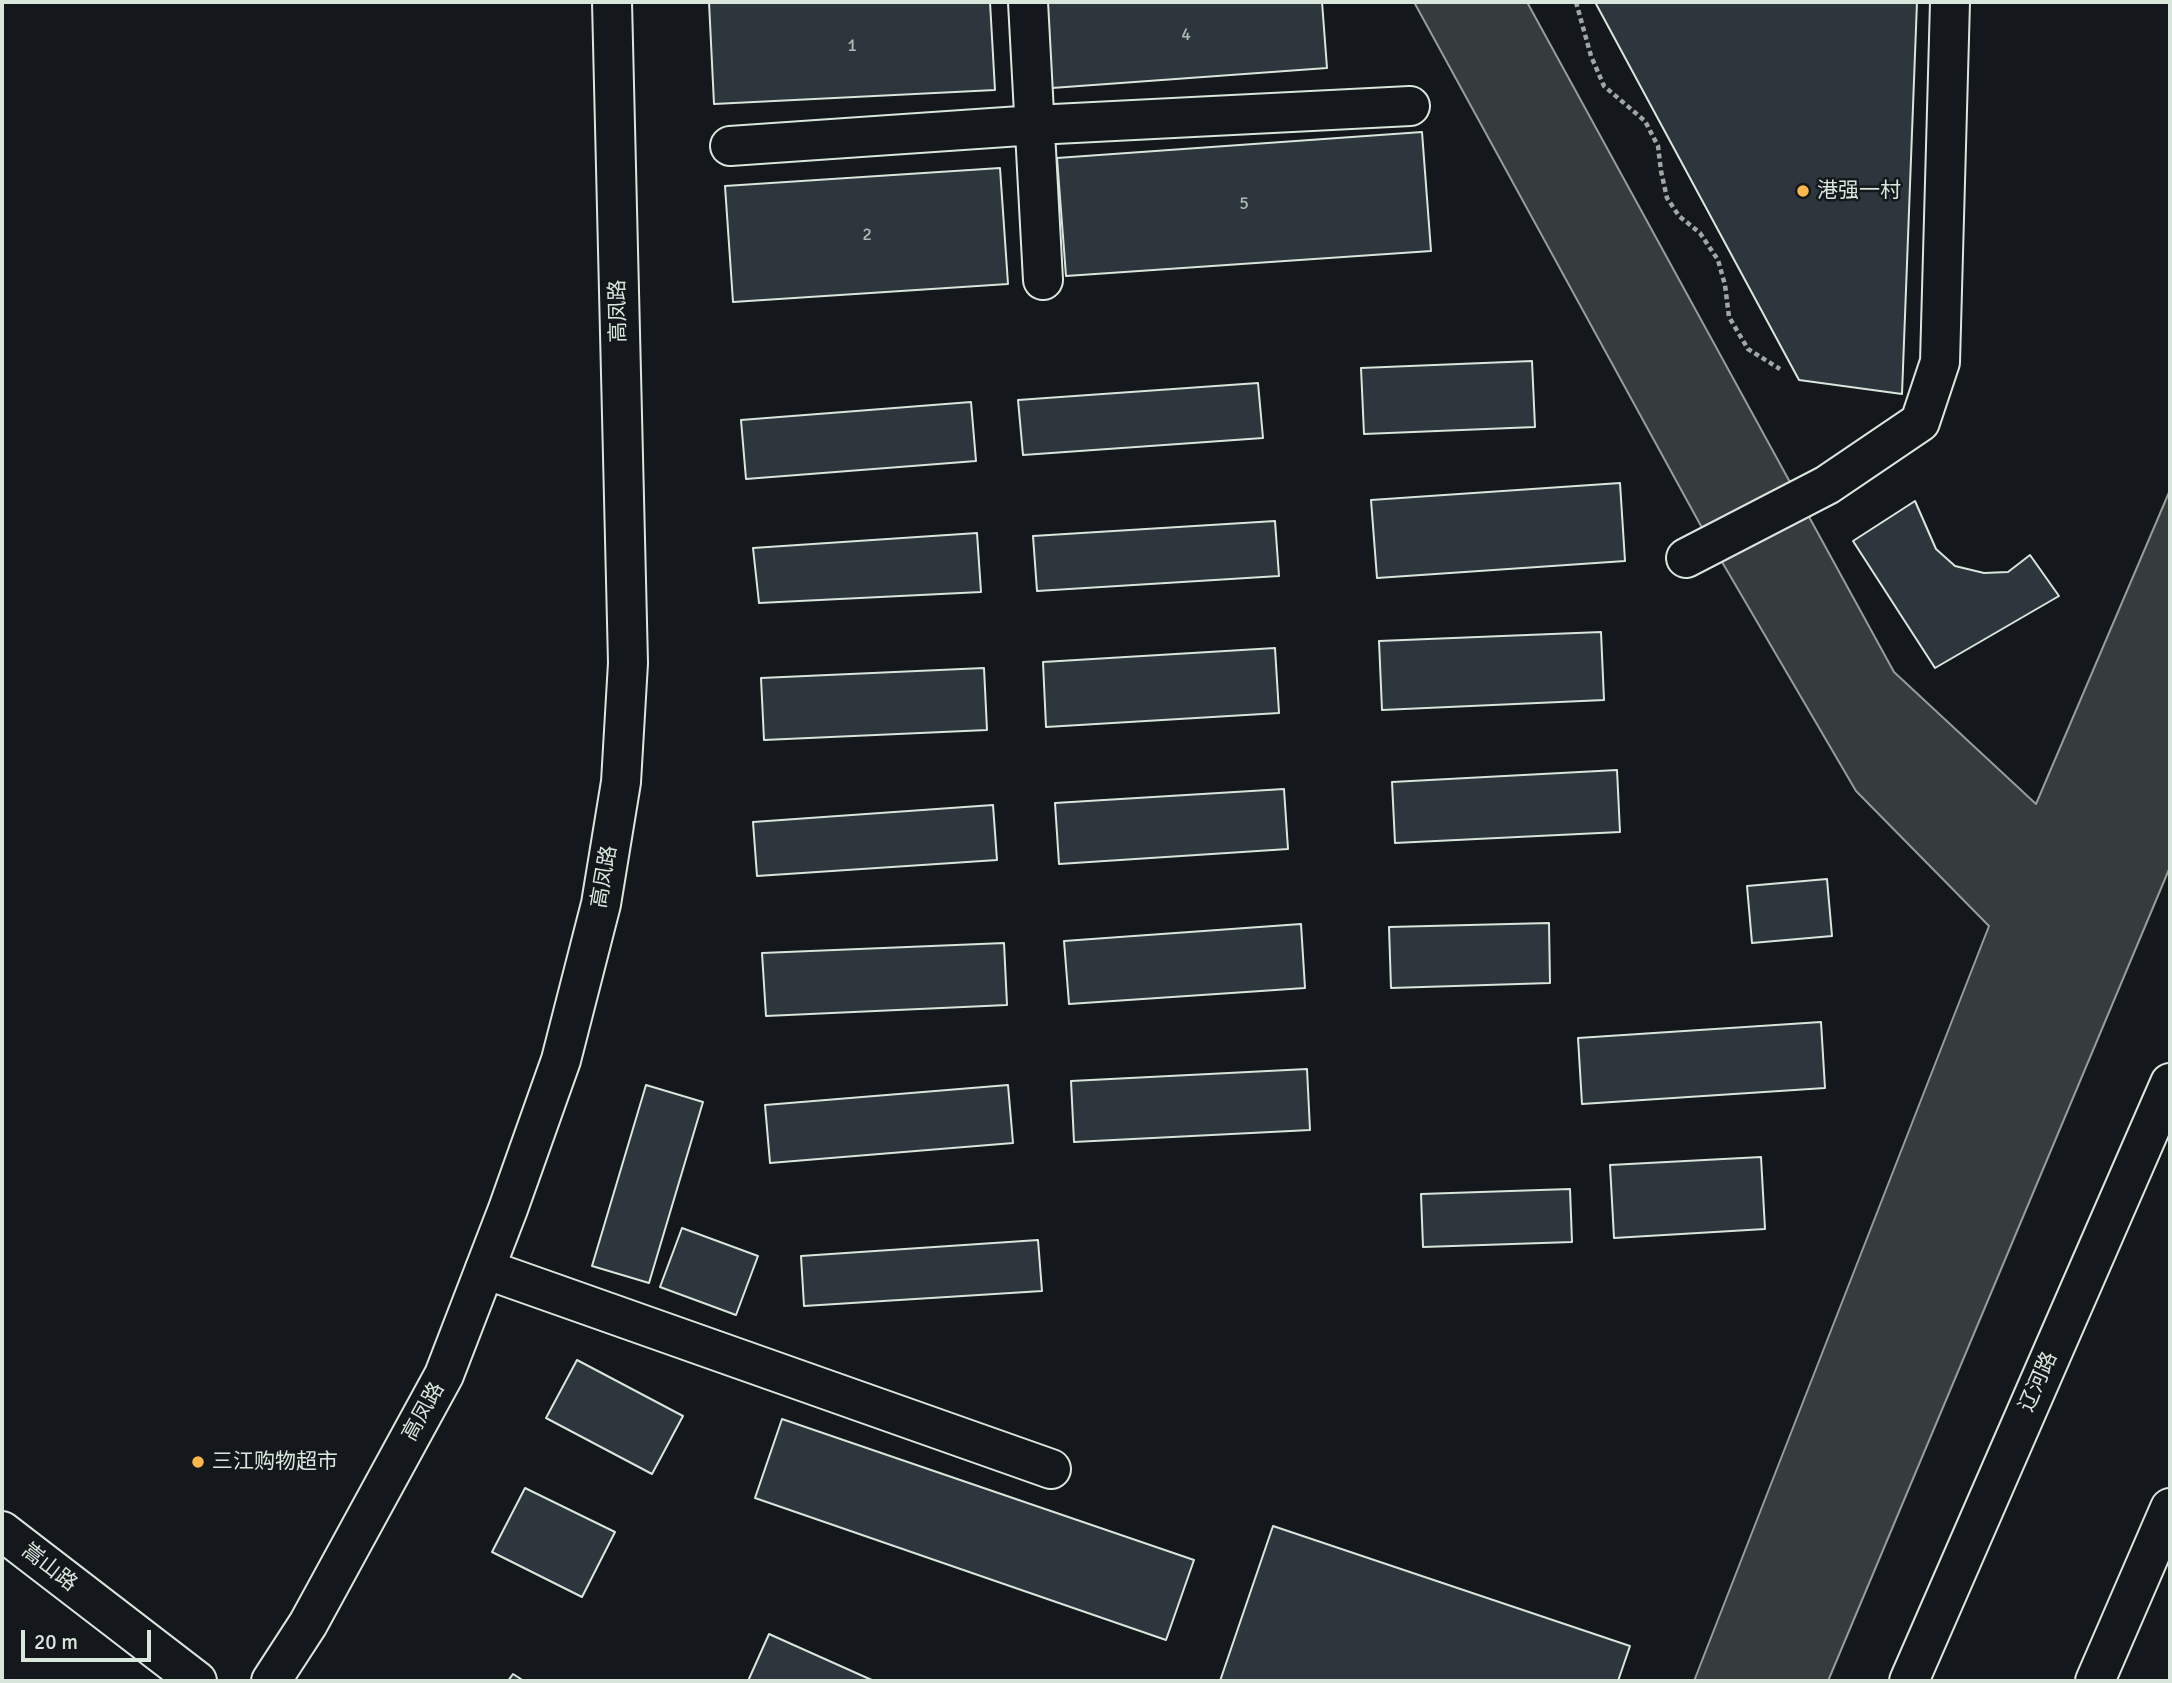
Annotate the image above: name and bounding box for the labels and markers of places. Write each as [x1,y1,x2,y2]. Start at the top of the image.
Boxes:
place label: 港强一村 [1817,178,1901,204]
marker: 港强一村 [1795,183,1811,199]
place label: 三江购物超市 [212,1449,338,1475]
marker: 三江购物超市 [190,1454,206,1470]

